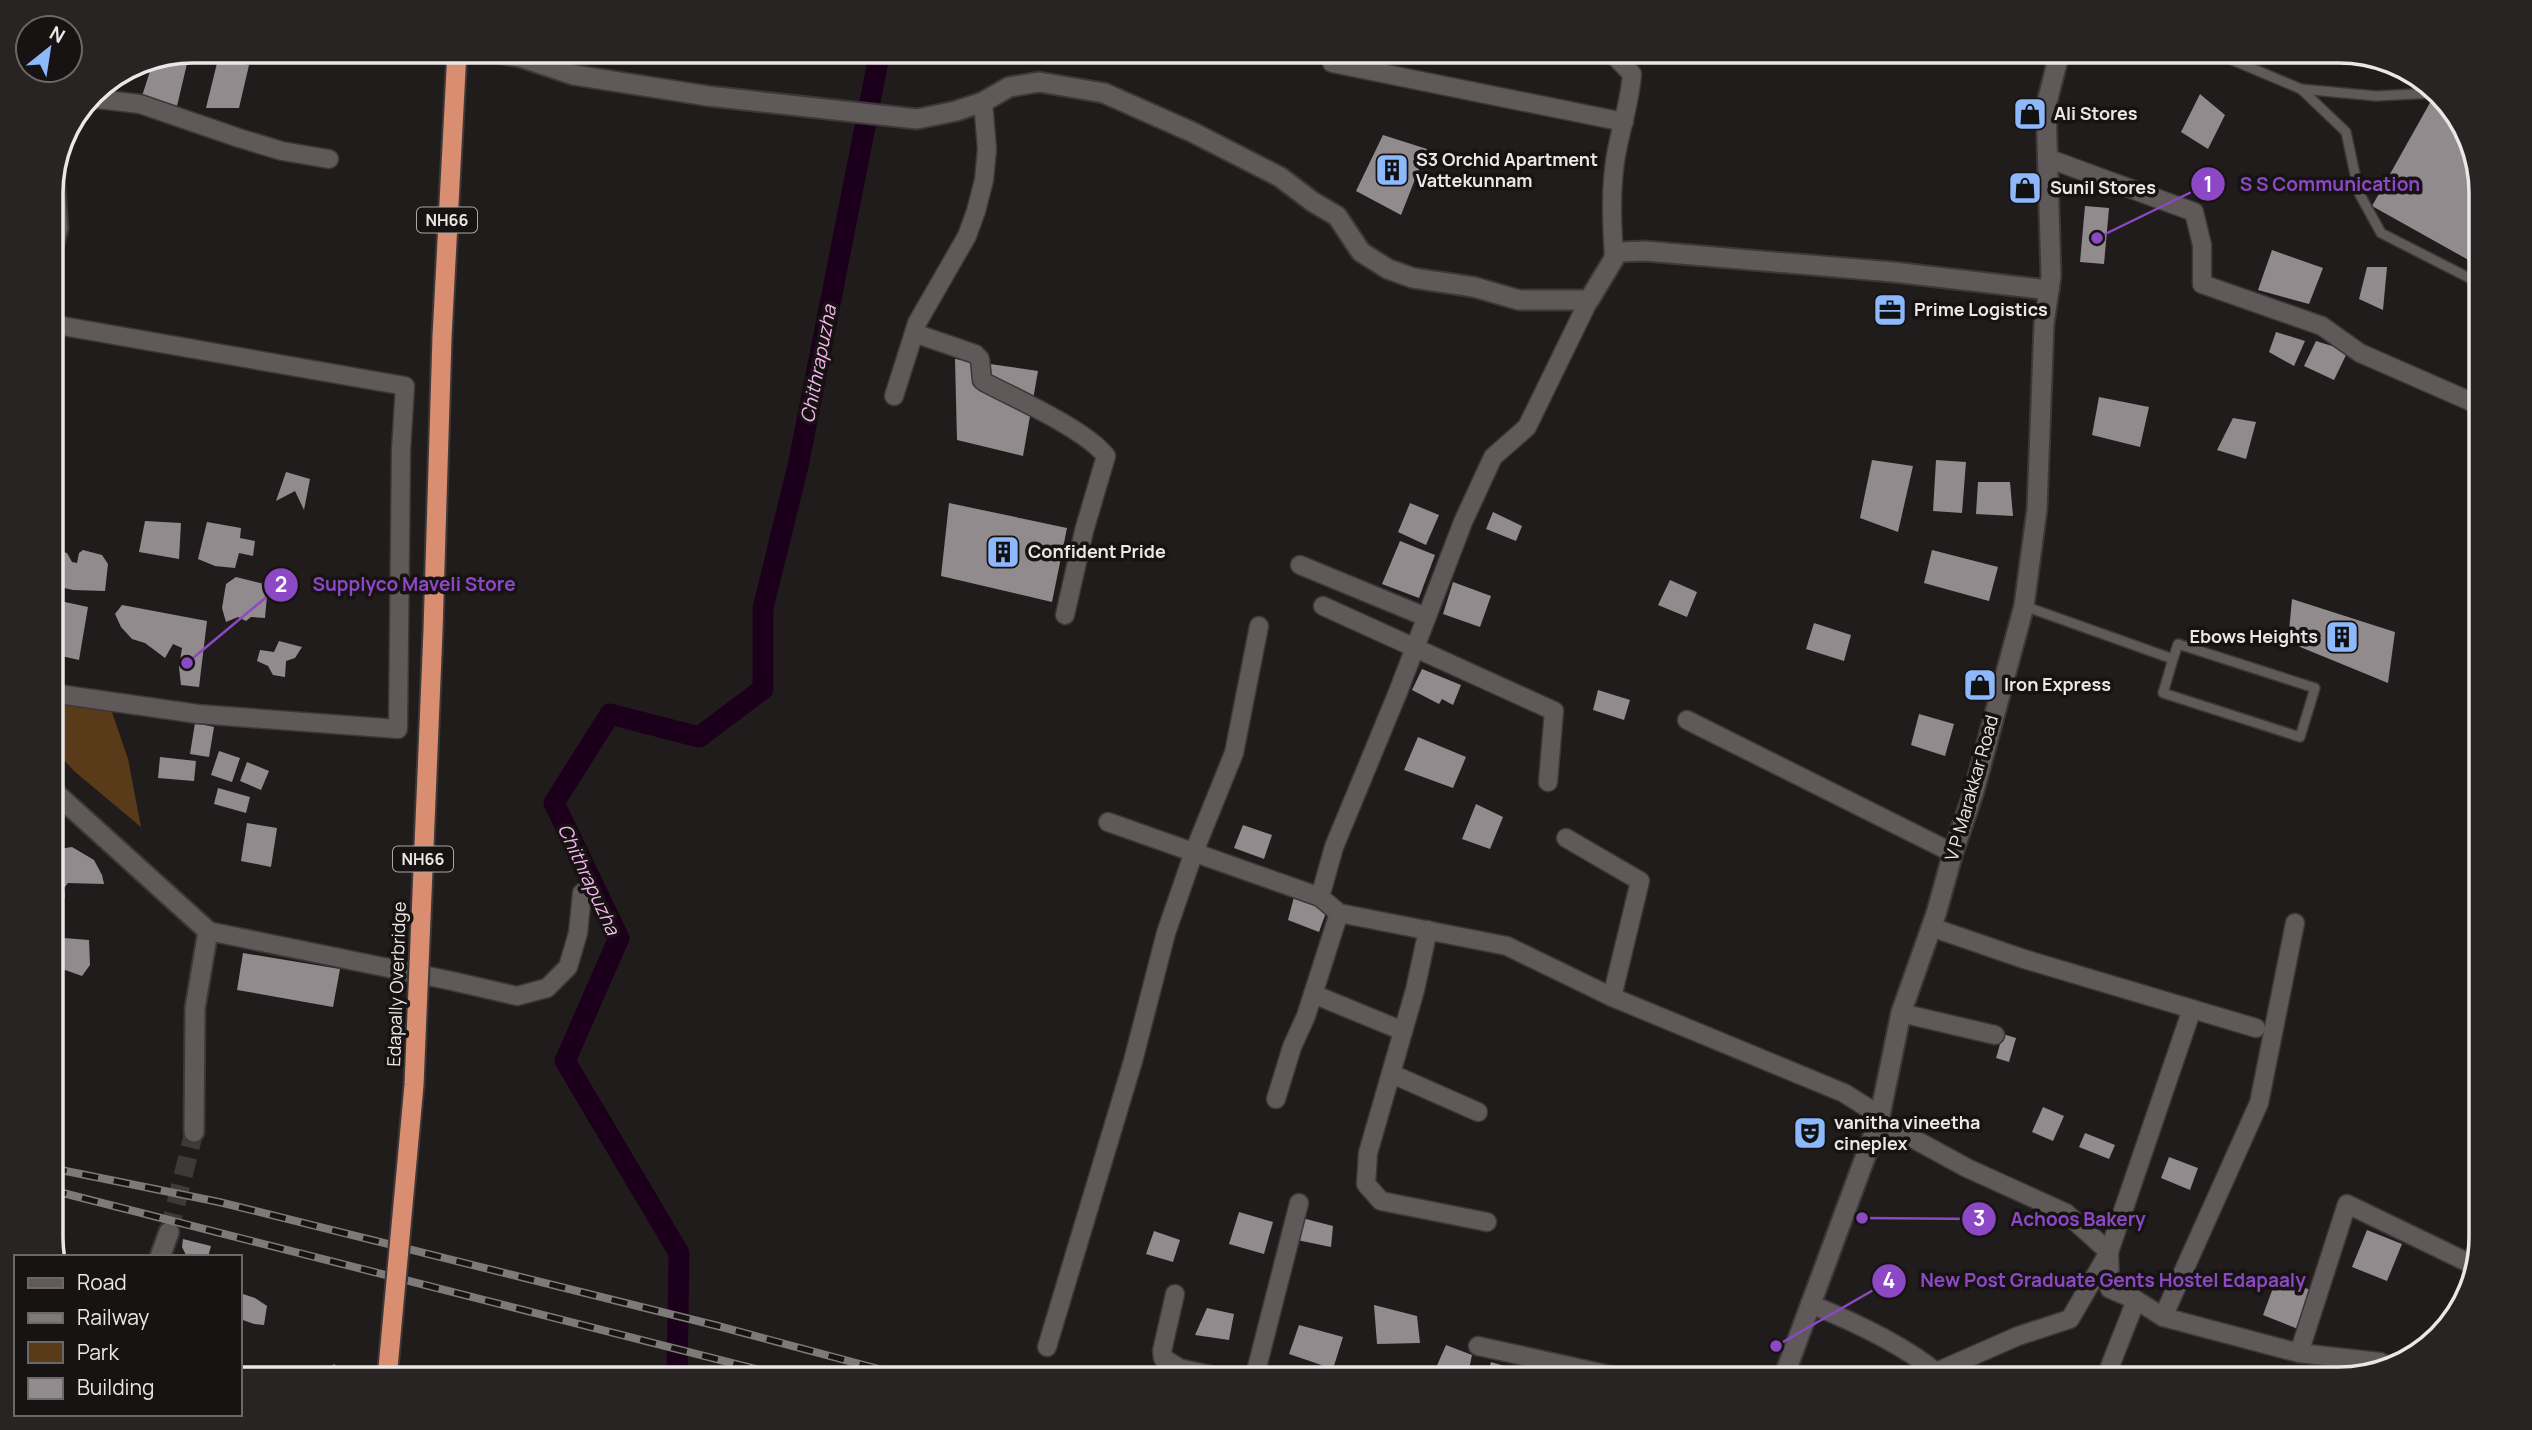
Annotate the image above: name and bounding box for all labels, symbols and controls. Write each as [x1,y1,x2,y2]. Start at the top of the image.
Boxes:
north arrow [14,14,84,84]
text: N [45,20,70,49]
shop icon: Ali Stores [2011,95,2049,133]
place label: Ali Stores [2054,101,2138,125]
place label: S3 Orchid Apartment Vattekunnam [1416,147,1598,192]
building icon: S3 Orchid Apartment Vattekunnam [1373,151,1411,189]
callout: S S Communication [2190,164,2434,204]
shop icon: Sunil Stores [2006,169,2044,207]
text: 1 [2203,170,2213,198]
text: S S Communication [2240,171,2420,197]
place label: Sunil Stores [2050,175,2156,199]
road number: NH66 [417,208,477,232]
office icon: Prime Logistics [1871,291,1909,329]
place label: Prime Logistics [1914,297,2048,321]
water label: Chithrapuzha [794,301,842,425]
building icon: Confident Pride [984,533,1022,571]
place label: Confident Pride [1028,539,1166,563]
callout: Supplyco Maveli Store [263,565,530,605]
text: 2 [275,570,287,598]
text: Supplyco Maveli Store [312,571,516,597]
building icon: Ebows Heights [2323,618,2361,656]
place label: Ebows Heights [2189,624,2318,648]
shop icon: Iron Express [1961,666,1999,704]
place label: Iron Express [2004,672,2111,696]
street label: V P Marakkar Road [1939,712,2003,864]
water label: Chithrapuzha [552,819,627,940]
road number: NH66 [393,846,453,872]
street label: Edapally Overbridge [381,901,411,1067]
place label: vanitha vineetha cineplex [1834,1110,1980,1155]
theatre icon: vanitha vineetha cineplex [1791,1114,1829,1152]
callout: Achoos Bakery [1961,1199,2160,1239]
text: 3 [1973,1204,1985,1232]
text: Achoos Bakery [2010,1206,2146,1232]
legend [14,1255,242,1416]
callout: New Post Graduate Gents Hostel Edapaaly [1871,1261,2320,1301]
text: 4 [1883,1266,1895,1294]
text: New Post Graduate Gents Hostel Edapaaly [1920,1267,2306,1293]
text: Road [77,1268,127,1296]
text: Railway [77,1303,149,1331]
text: Park [77,1338,119,1366]
text: Building [77,1373,154,1401]

